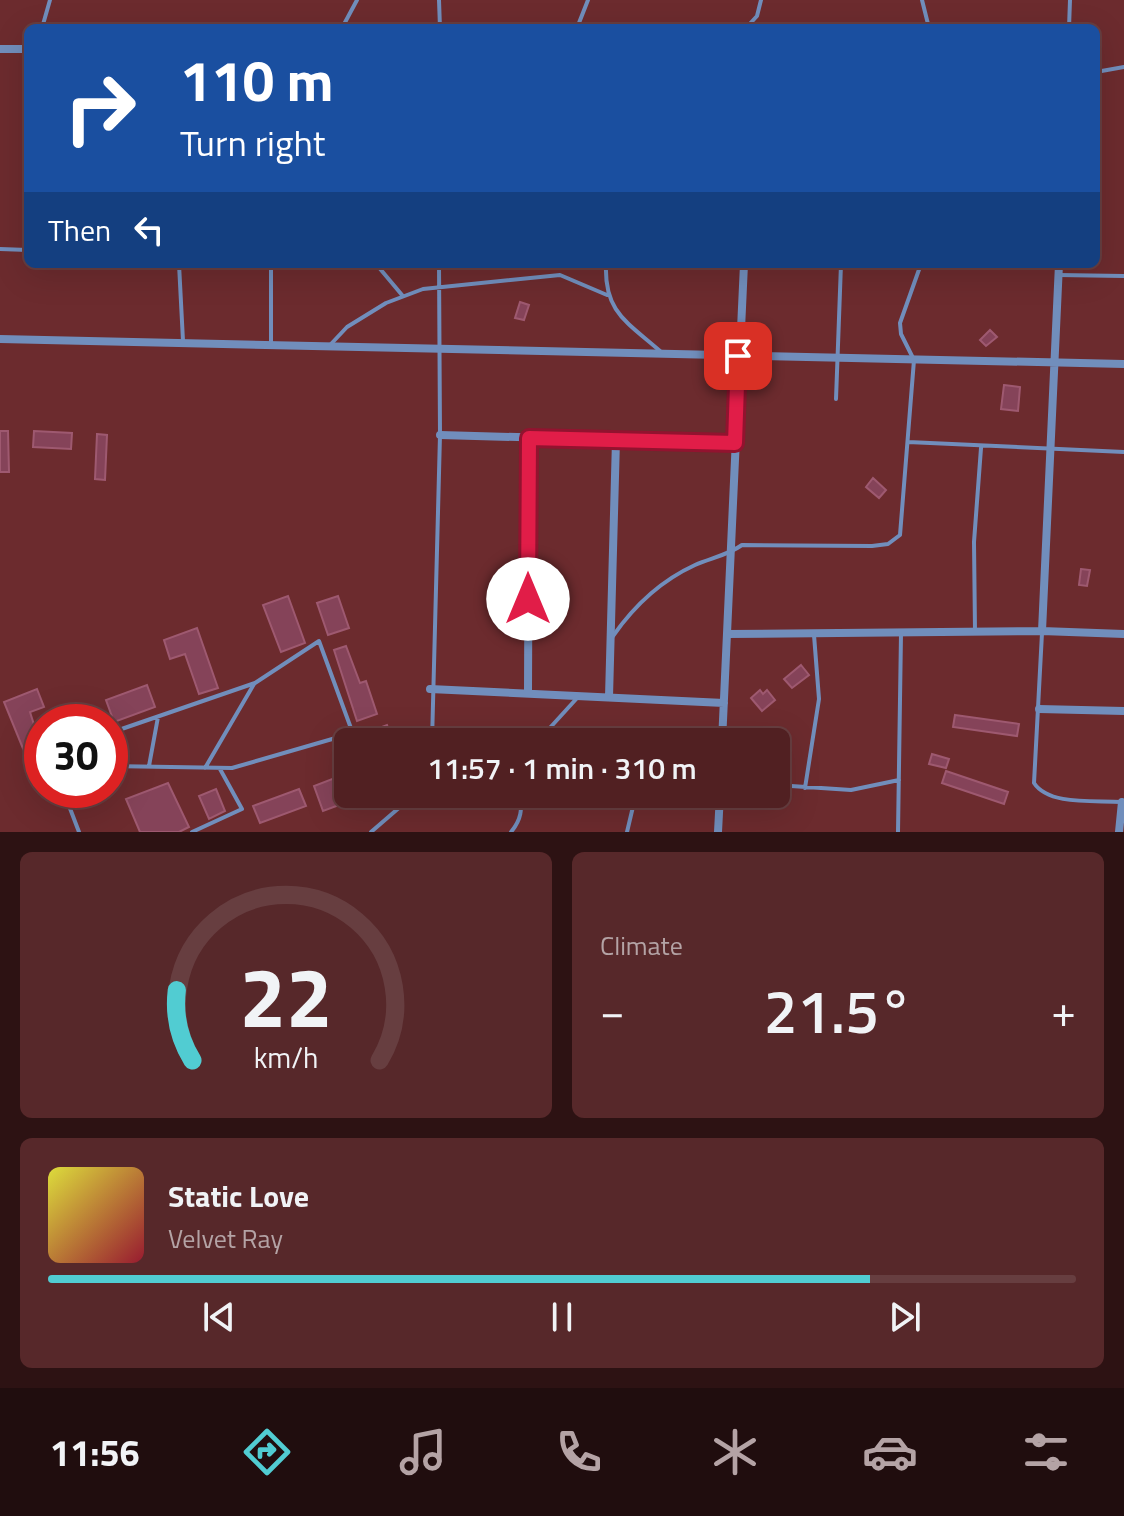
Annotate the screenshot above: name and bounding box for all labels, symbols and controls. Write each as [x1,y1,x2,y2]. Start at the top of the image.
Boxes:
text: 110 m [180,38,333,123]
icon: right [48,56,152,160]
text: Turn right [180,115,325,170]
text: Then [48,207,111,253]
icon: left [127,208,171,252]
pin [704,322,772,390]
icon: arrive [716,334,760,378]
position arrow [486,557,570,641]
speed limit sign: 30 [24,704,128,808]
text: 11:57 · 1 min · 310 m [427,745,697,791]
text: Climate [600,926,683,965]
text: 22 [239,933,333,1059]
text: 21.5° [764,965,912,1056]
text: − [600,977,625,1044]
text: + [1051,977,1076,1044]
text: km/h [254,1036,318,1079]
text: Static Love [168,1173,309,1219]
text: Velvet Ray [168,1219,283,1258]
icon: previous [197,1295,241,1339]
icon: pause [540,1295,584,1339]
icon: next [883,1295,927,1339]
icon: directions [239,1424,295,1480]
icon: music [395,1424,451,1480]
icon: phone [551,1424,607,1480]
icon: climate [707,1424,763,1480]
icon: car [862,1424,918,1480]
icon: filters [1018,1424,1074,1480]
text: 11:56 [50,1425,140,1480]

